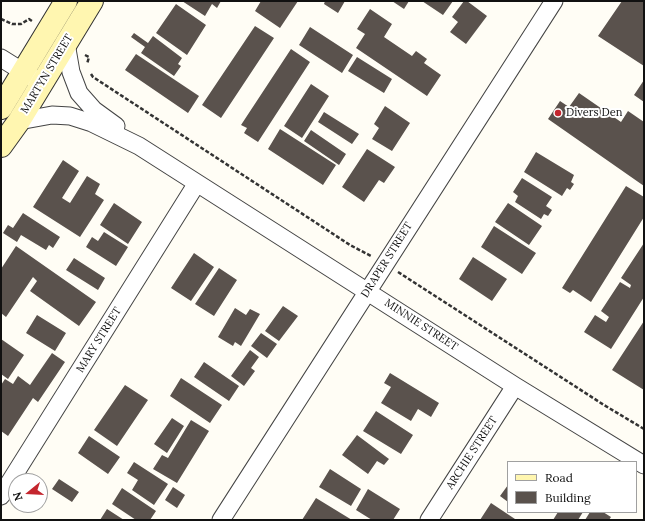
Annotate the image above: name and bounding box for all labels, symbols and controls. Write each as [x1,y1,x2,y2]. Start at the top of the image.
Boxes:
street label: MARTYN STREET [18,32,76,116]
place label: Divers Den [566,106,622,120]
marker: Divers Den [553,108,563,118]
street label: DRAPER STREET [358,220,416,300]
street label: MINNIE STREET [382,296,460,354]
street label: MARY STREET [74,305,124,375]
street label: ARCHIE STREET [443,414,501,492]
legend [507,461,637,513]
text: Road [545,470,573,485]
north arrow [8,473,48,513]
text: N [10,490,26,503]
text: Building [545,490,591,505]

